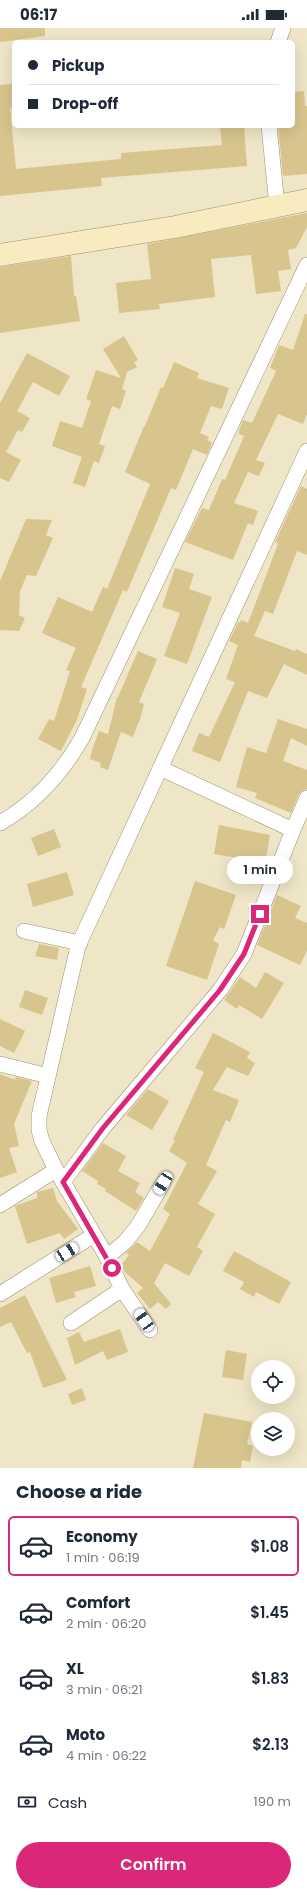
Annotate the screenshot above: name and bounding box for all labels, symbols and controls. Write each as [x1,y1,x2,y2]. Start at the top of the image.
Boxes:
text: 06:17 [20,4,57,25]
text: Pickup [52,55,104,76]
text: Drop-off [52,93,118,114]
callout: 1 min [227,856,293,884]
text: 1 min [243,860,277,879]
route end [251,905,269,923]
car [152,1170,174,1196]
car [54,1241,80,1263]
route start [103,1259,121,1277]
car [132,1307,156,1333]
map controls [251,1360,295,1456]
button: locate [251,1360,295,1404]
button: layers [251,1412,295,1456]
text: Choose a ride [16,1479,142,1504]
text: Economy [66,1526,138,1547]
icon: car [18,1528,54,1564]
text: $1.08 [251,1536,289,1557]
text: 1 min · 06:19 [66,1548,140,1567]
text: Comfort [66,1592,130,1613]
icon: car [18,1594,54,1630]
text: $1.45 [250,1602,289,1623]
text: 2 min · 06:20 [66,1614,146,1633]
text: XL [66,1658,84,1679]
icon: car [18,1660,54,1696]
text: $1.83 [251,1668,289,1689]
text: 3 min · 06:21 [66,1680,143,1699]
text: Moto [66,1724,105,1745]
icon: car [18,1726,54,1762]
text: $2.13 [252,1734,289,1755]
text: 4 min · 06:22 [66,1746,146,1765]
icon: cash [16,1791,38,1813]
text: Cash [48,1792,87,1813]
text: 190 m [254,1792,291,1811]
button: Confirm [16,1842,291,1888]

